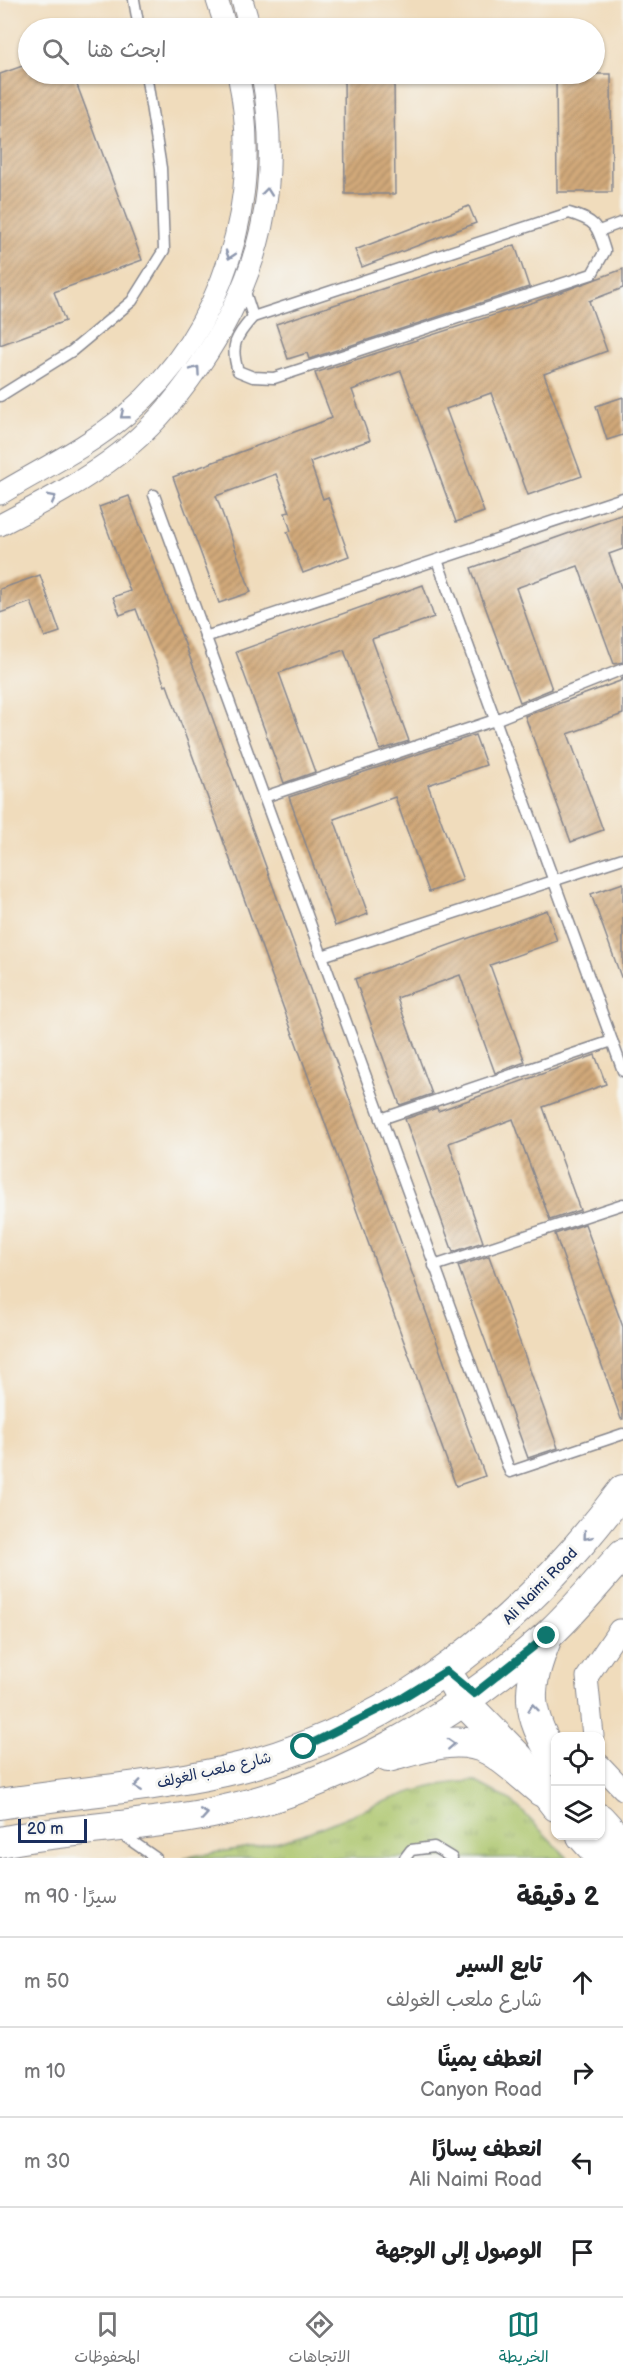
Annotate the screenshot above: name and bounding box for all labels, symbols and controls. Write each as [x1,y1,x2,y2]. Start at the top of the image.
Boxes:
search box [18,18,605,84]
icon: search [39,35,72,68]
text: ابحث هنا [87,37,167,64]
one-way arrow [260,187,273,196]
one-way arrow [225,249,237,260]
one-way arrow [189,366,200,377]
one-way arrow [120,408,131,419]
one-way arrow [45,494,56,505]
one-way arrow [583,1529,594,1540]
street label: Ali Naimi Road [499,1544,582,1629]
route end [533,1622,559,1648]
one-way arrow [527,1703,539,1712]
map controls [551,1732,605,1840]
button: locate [551,1732,605,1786]
route start [290,1733,316,1759]
one-way arrow [446,1738,455,1751]
street label: شارع ملعب الغولف [155,1748,273,1793]
one-way arrow [134,1779,143,1791]
button: layers [551,1786,605,1840]
one-way arrow [199,1809,208,1821]
scale bar [18,1816,87,1844]
text: 20 m [27,1820,63,1839]
text: 2 دقيقة [516,1882,599,1913]
text: سيرًا · 90 m [24,1885,117,1909]
text: تابع السير [458,1952,542,1979]
icon: ahead [566,1966,599,1999]
text: 50 m [24,1970,69,1994]
text: شارع ملعب الغولف [386,1988,542,2012]
text: انعطف يمينًا [438,2046,542,2073]
icon: right [566,2056,599,2089]
text: 10 m [24,2060,65,2084]
text: Canyon Road [420,2078,542,2102]
text: انعطف يسارًا [432,2136,542,2163]
icon: left [566,2146,599,2179]
text: 30 m [24,2150,70,2174]
text: Ali Naimi Road [409,2168,542,2192]
icon: arrive [566,2236,599,2269]
text: الوصول إلى الوجهة [375,2238,542,2265]
tab: المحفوظات [74,2308,140,2371]
tab: الاتجاهات [289,2308,350,2371]
tab: الخريطة [499,2308,549,2371]

